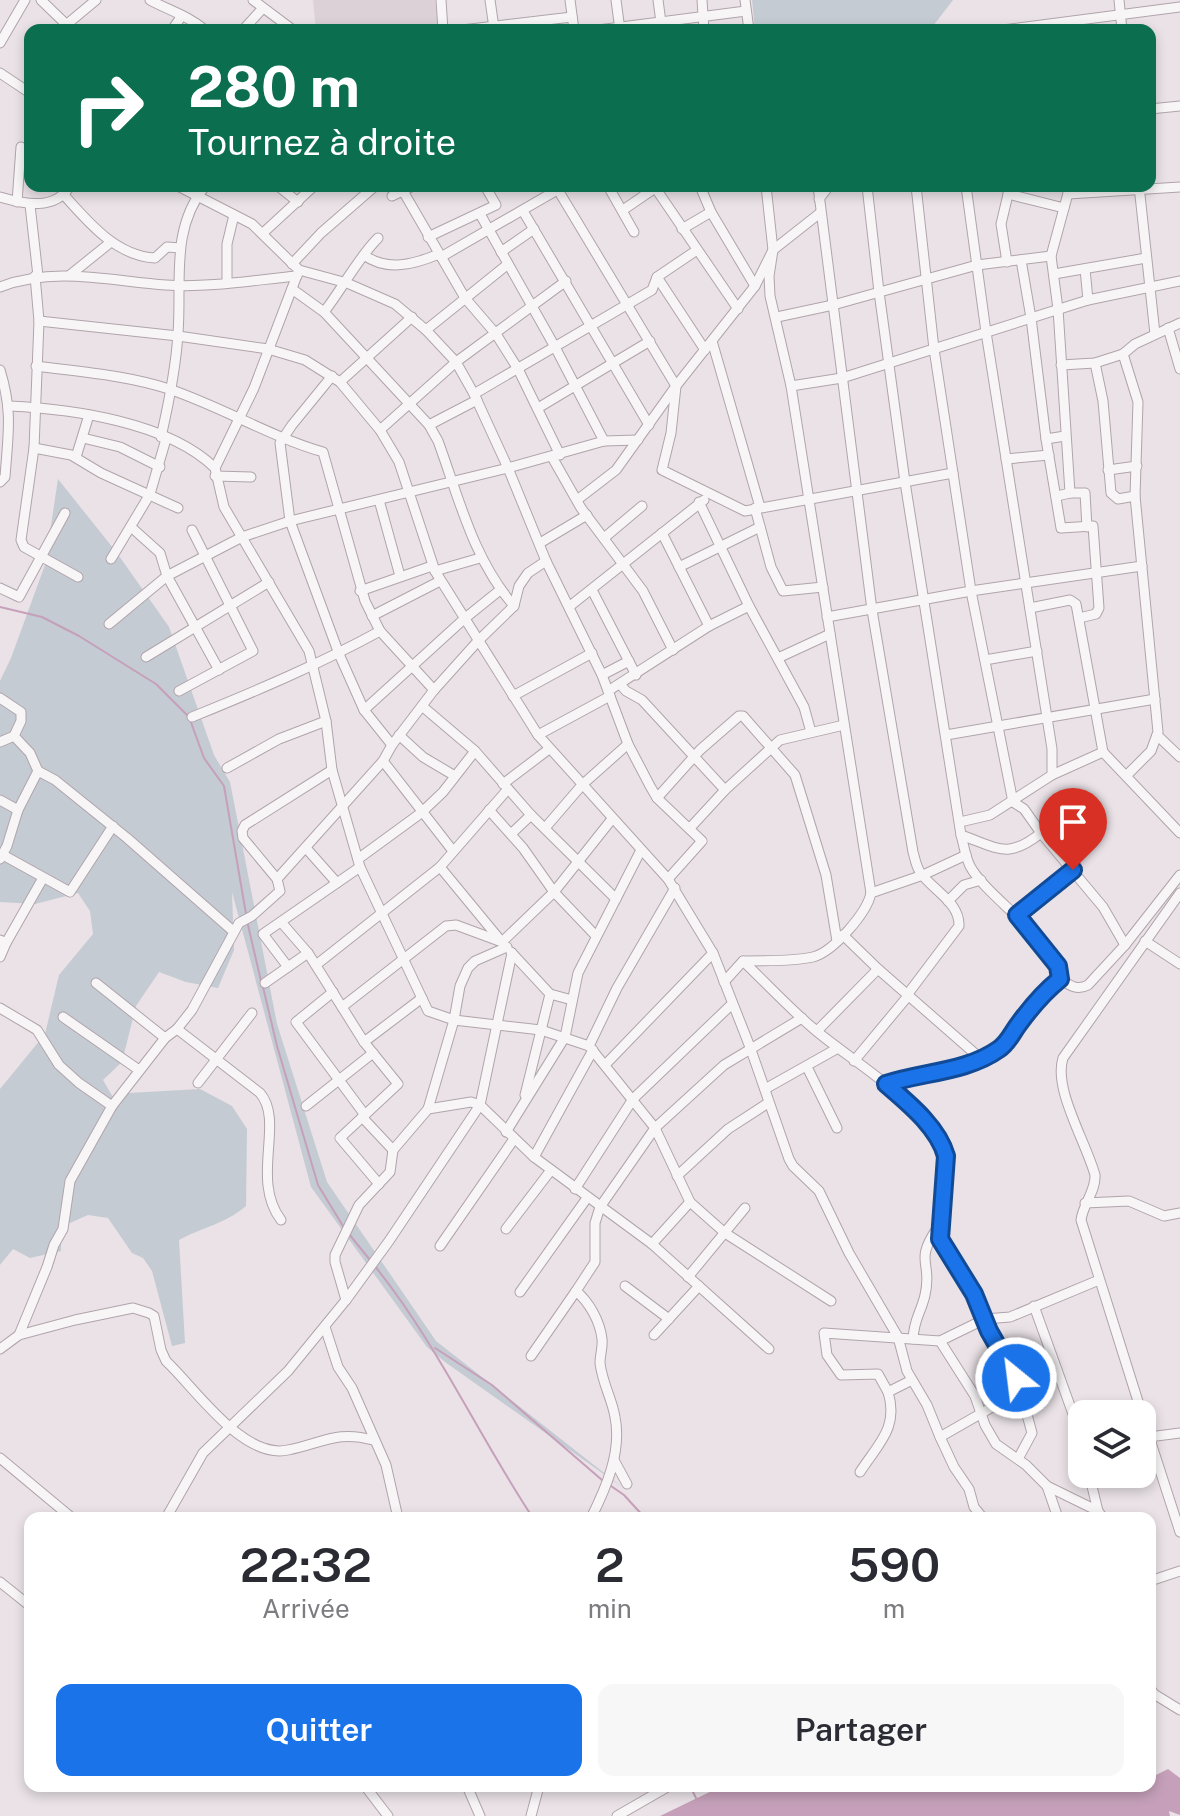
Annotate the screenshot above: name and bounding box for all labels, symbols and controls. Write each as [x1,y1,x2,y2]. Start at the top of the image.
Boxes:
text: 280 m [188,54,360,120]
icon: right [56,56,160,160]
text: Tournez à droite [188,121,456,163]
pin [1039,788,1107,870]
icon: arrive [1051,800,1095,844]
position arrow [974,1336,1058,1420]
map controls [1068,1400,1156,1488]
button: layers [1068,1400,1156,1488]
text: 22:32 [240,1536,372,1593]
text: 2 [595,1536,625,1593]
text: 590 [848,1536,940,1593]
text: Arrivée [262,1593,350,1624]
text: min [588,1593,632,1624]
text: m [883,1593,905,1624]
button: Quitter [56,1684,582,1776]
button: Partager [598,1684,1124,1776]

